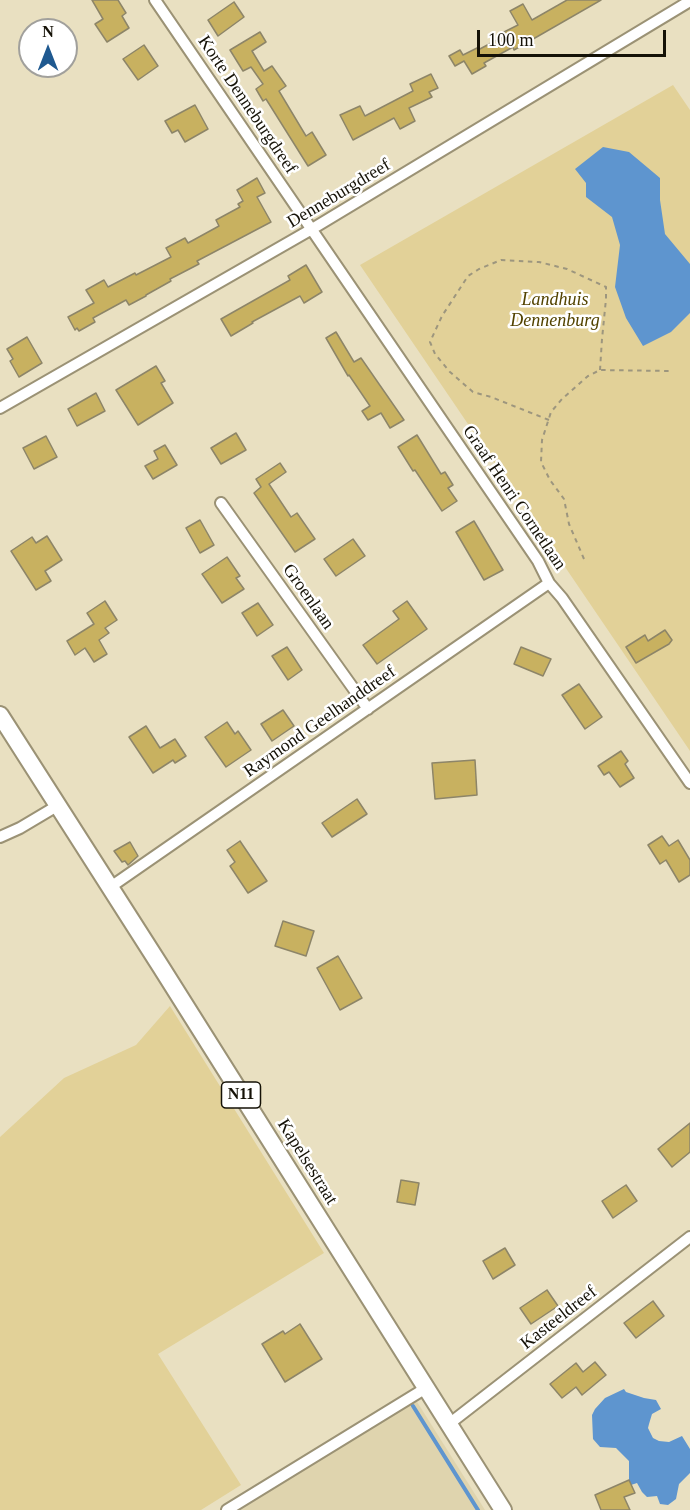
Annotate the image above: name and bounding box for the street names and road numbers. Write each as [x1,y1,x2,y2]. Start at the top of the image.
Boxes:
street label: Korte Denneburgdreef [193,32,301,178]
street label: Denneburgdreef [283,155,395,233]
street label: Graaf Henri Cornetlaan [458,422,570,574]
street label: Groenlaan [278,560,338,634]
street label: Raymond Geelhanddreef [240,661,400,783]
road number: N11 [222,1082,260,1108]
street label: Kapelsestraat [272,1115,342,1209]
street label: Kasteeldreef [517,1281,601,1355]

